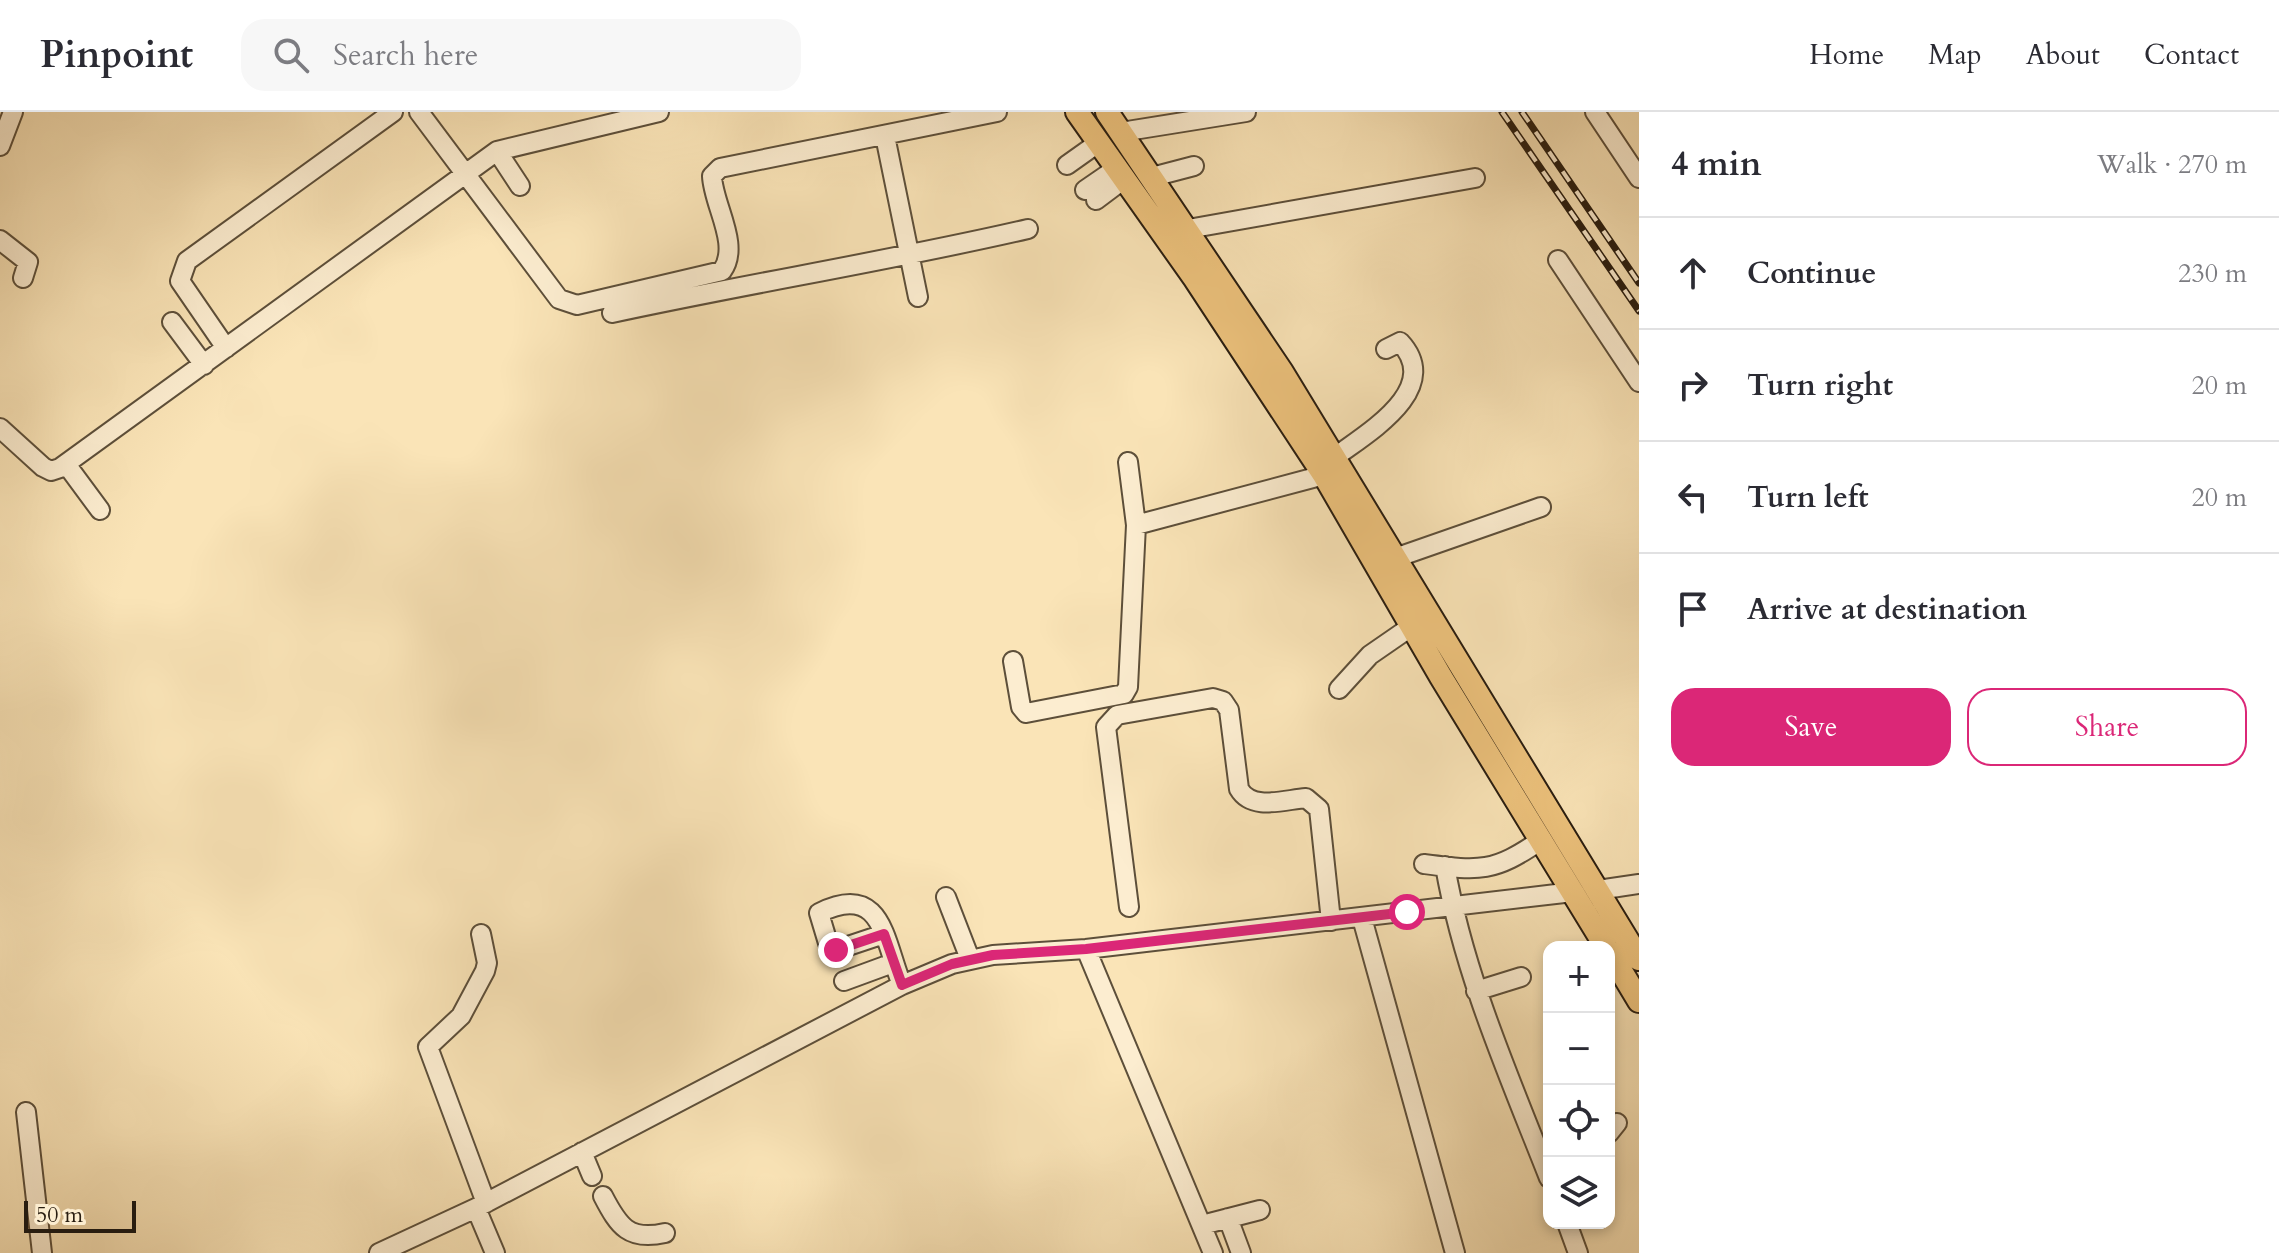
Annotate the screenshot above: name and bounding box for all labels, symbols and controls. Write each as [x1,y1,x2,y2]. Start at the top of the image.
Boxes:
search box [241,19,801,91]
text: Pinpoint [40,29,193,81]
icon: search [269,33,313,77]
text: Search here [333,35,478,76]
text: Home [1809,36,1884,74]
text: Map [1928,36,1982,74]
text: About [2026,36,2100,74]
text: Contact [2144,36,2239,74]
text: 4 min [1671,141,1762,187]
text: Walk · 270 m [2097,147,2247,182]
icon: ahead [1671,251,1715,295]
text: Continue [1747,253,1876,294]
text: 230 m [2178,256,2247,291]
icon: right [1671,363,1715,407]
text: Turn right [1747,365,1893,406]
text: 20 m [2191,368,2247,403]
icon: left [1671,475,1715,519]
text: Turn left [1747,477,1869,518]
text: 20 m [2191,480,2247,515]
icon: arrive [1671,587,1715,631]
text: Arrive at destination [1747,589,2027,630]
button: Save [1671,688,1951,766]
button: Share [1967,688,2247,766]
route start [1389,894,1425,930]
route end [818,932,854,968]
map controls [1543,941,1615,1229]
button: + [1543,941,1615,1013]
button: − [1543,1013,1615,1085]
button: locate [1543,1085,1615,1157]
button: layers [1543,1157,1615,1229]
scale bar [24,1197,136,1233]
text: 50 m [36,1200,83,1230]

